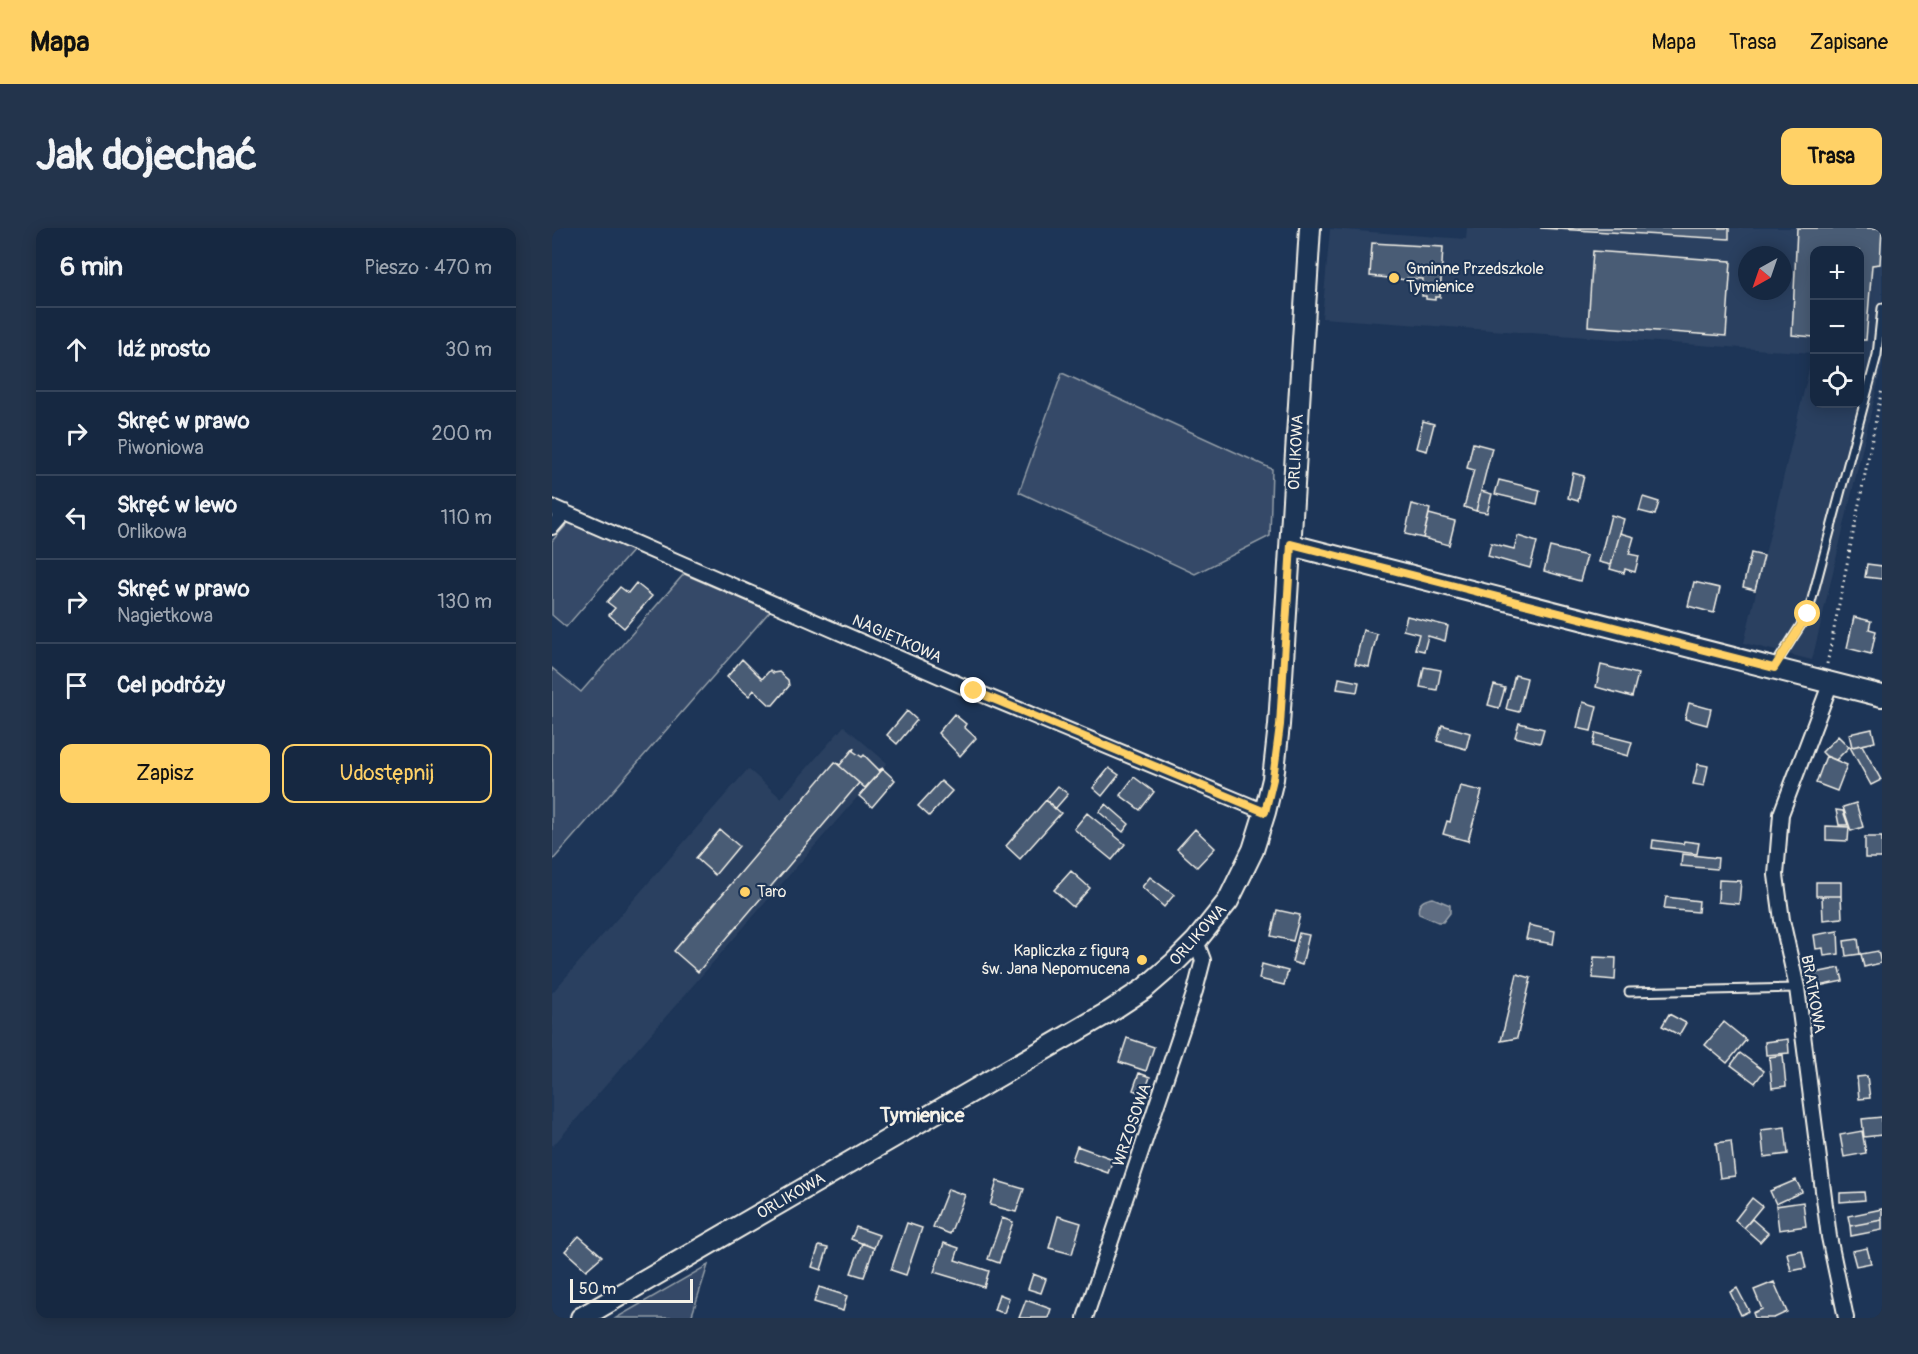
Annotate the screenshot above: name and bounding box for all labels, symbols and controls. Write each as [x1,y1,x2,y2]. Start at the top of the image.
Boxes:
text: Mapa [30,25,89,60]
text: Mapa [1651,29,1696,56]
text: Trasa [1729,29,1777,56]
text: Zapisane [1810,29,1888,56]
button: Trasa [1781,128,1882,185]
text: Jak dojechać [36,130,257,182]
north arrow [1738,246,1792,300]
map controls [1810,246,1864,408]
button: + [1810,246,1864,300]
text: 6 min [60,251,123,283]
text: Pieszo · 470 m [364,255,492,280]
place label: Gminne Przedszkole Tymienice [1406,259,1544,297]
marker: Gminne Przedszkole Tymienice [1387,271,1401,285]
button: − [1810,300,1864,354]
icon: ahead [60,333,93,366]
text: Idź prosto [117,335,210,363]
text: 30 m [445,337,492,362]
button: locate [1810,354,1864,408]
text: Skręć w prawo [117,407,250,435]
street label: ORLIKOWA [1284,414,1308,490]
icon: right [60,417,93,450]
text: 200 m [431,421,492,446]
text: Piwoniowa [117,435,204,460]
text: Skręć w lewo [117,491,237,519]
icon: left [60,501,93,534]
text: 110 m [441,505,492,530]
text: Orlikowa [117,519,187,544]
text: Skręć w prawo [117,575,250,603]
icon: right [60,585,93,618]
text: 130 m [437,589,492,614]
route start [1794,600,1820,626]
text: Nagietkowa [117,603,213,628]
street label: NAGIETKOWA [849,610,945,668]
icon: arrive [60,669,93,702]
text: Cel podróży [117,671,225,699]
route end [960,677,986,703]
button: Zapisz [60,744,270,803]
button: Udostępnij [282,744,492,803]
place label: Taro [757,882,787,902]
marker: Taro [738,885,752,899]
street label: ORLIKOWA [1165,900,1231,970]
place label: Kapliczka z figurą św. Jana Nepomucena [982,941,1130,979]
marker: Kapliczka z figurą św. Jana Nepomucena [1135,953,1149,967]
street label: BRATKOWA [1796,953,1830,1035]
street label: WRZOSOWA [1108,1081,1156,1169]
district label: Tymienice [879,1103,965,1128]
street label: ORLIKOWA [753,1168,829,1224]
scale bar [570,1276,693,1304]
text: 50 m [579,1279,616,1299]

